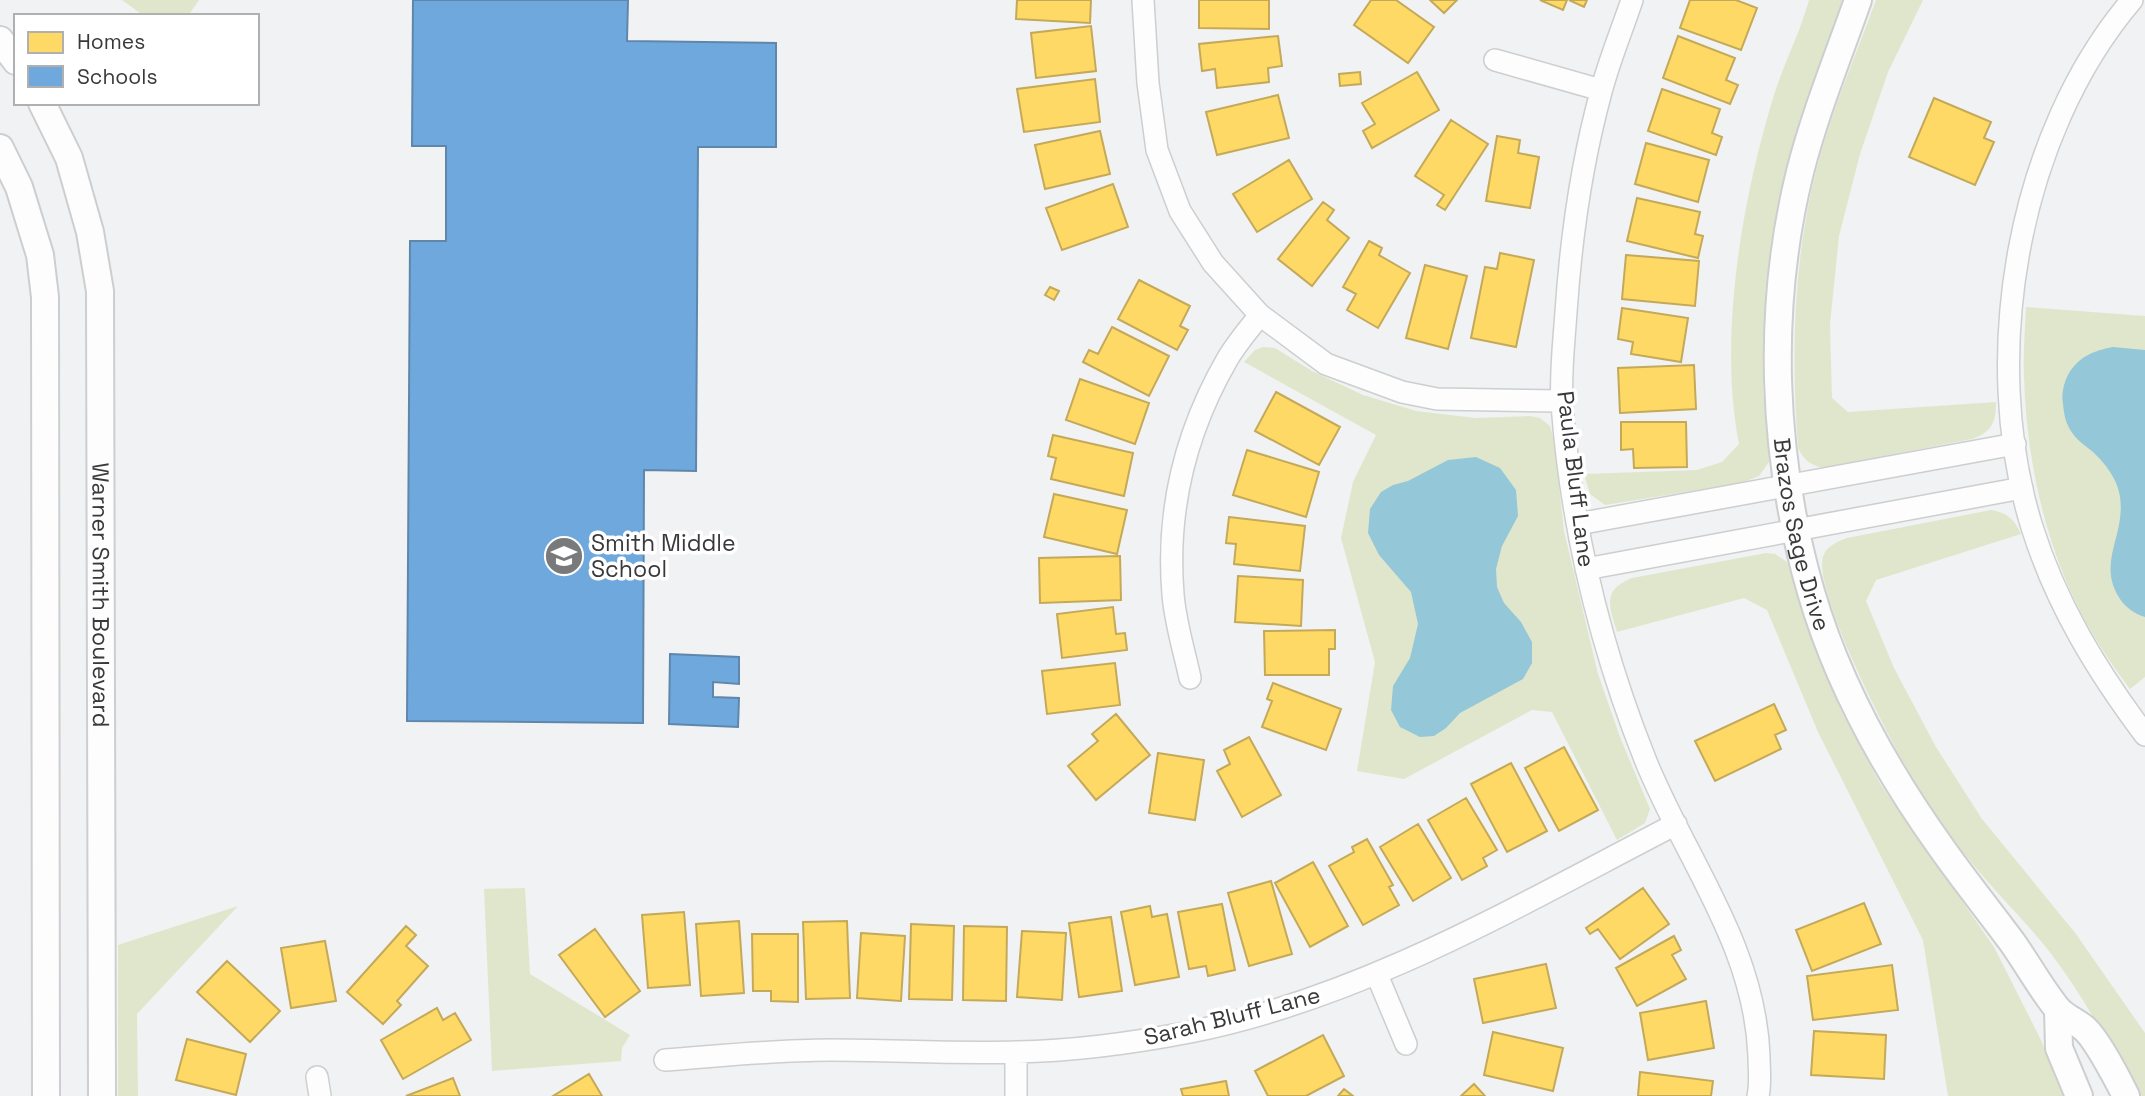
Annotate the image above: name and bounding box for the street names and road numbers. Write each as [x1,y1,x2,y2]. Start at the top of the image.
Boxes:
street label: Paula Bluff Lane [1550,389,1602,569]
street label: Brazos Sage Drive [1767,436,1837,635]
street label: Warner Smith Boulevard [85,462,116,727]
street label: Sarah Bluff Lane [1141,980,1323,1052]

